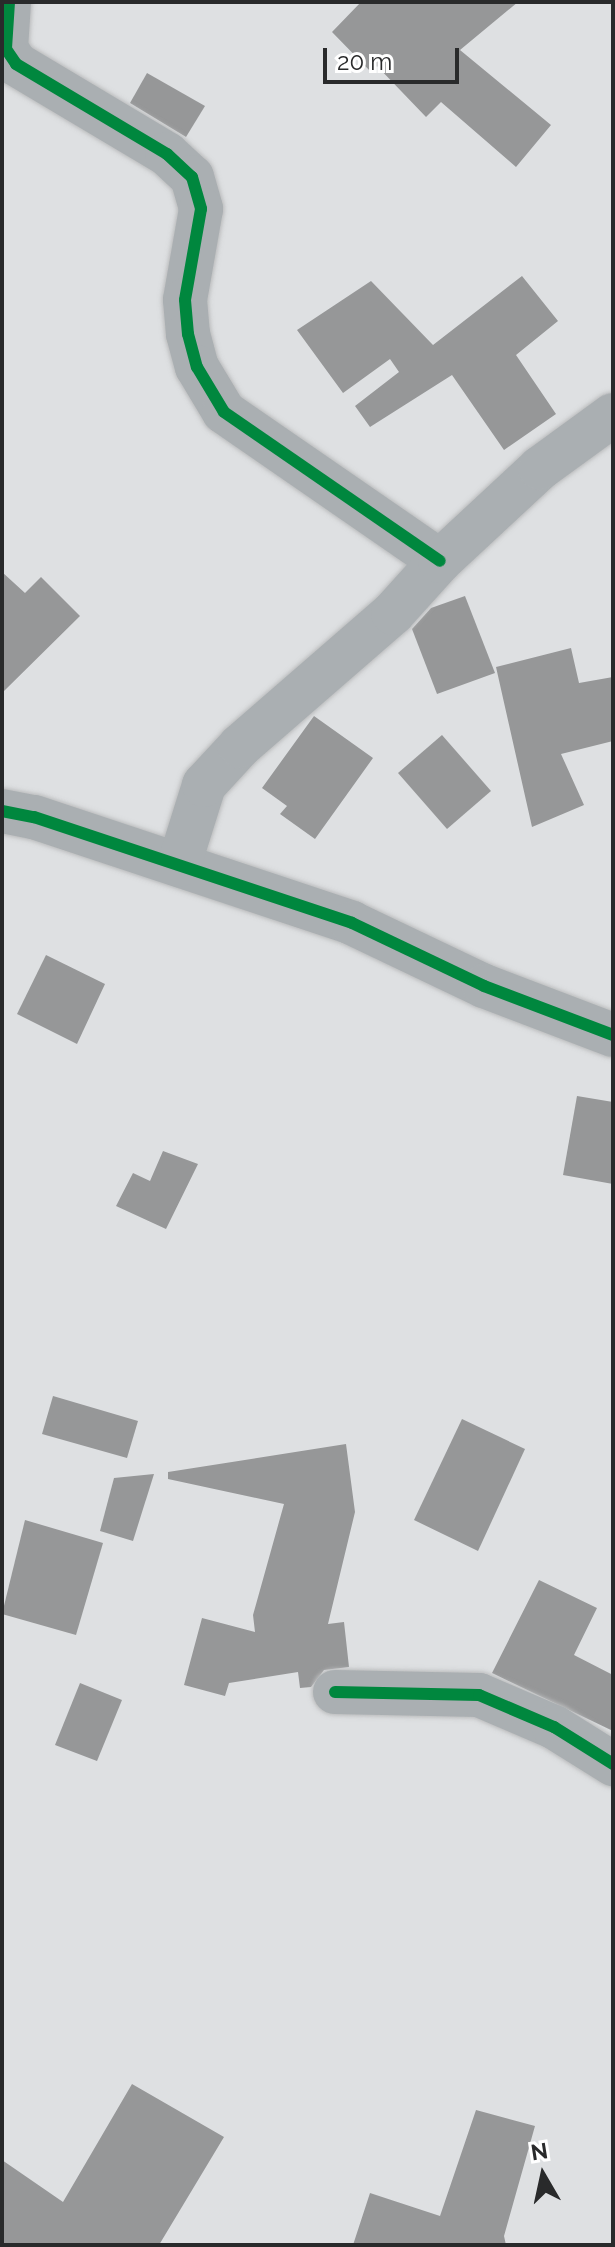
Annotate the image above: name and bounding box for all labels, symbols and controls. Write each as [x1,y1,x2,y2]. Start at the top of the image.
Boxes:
scale bar [327,32,463,82]
text: 20 m [337,47,392,76]
north arrow [503,2135,583,2215]
text: N [529,2137,550,2165]

